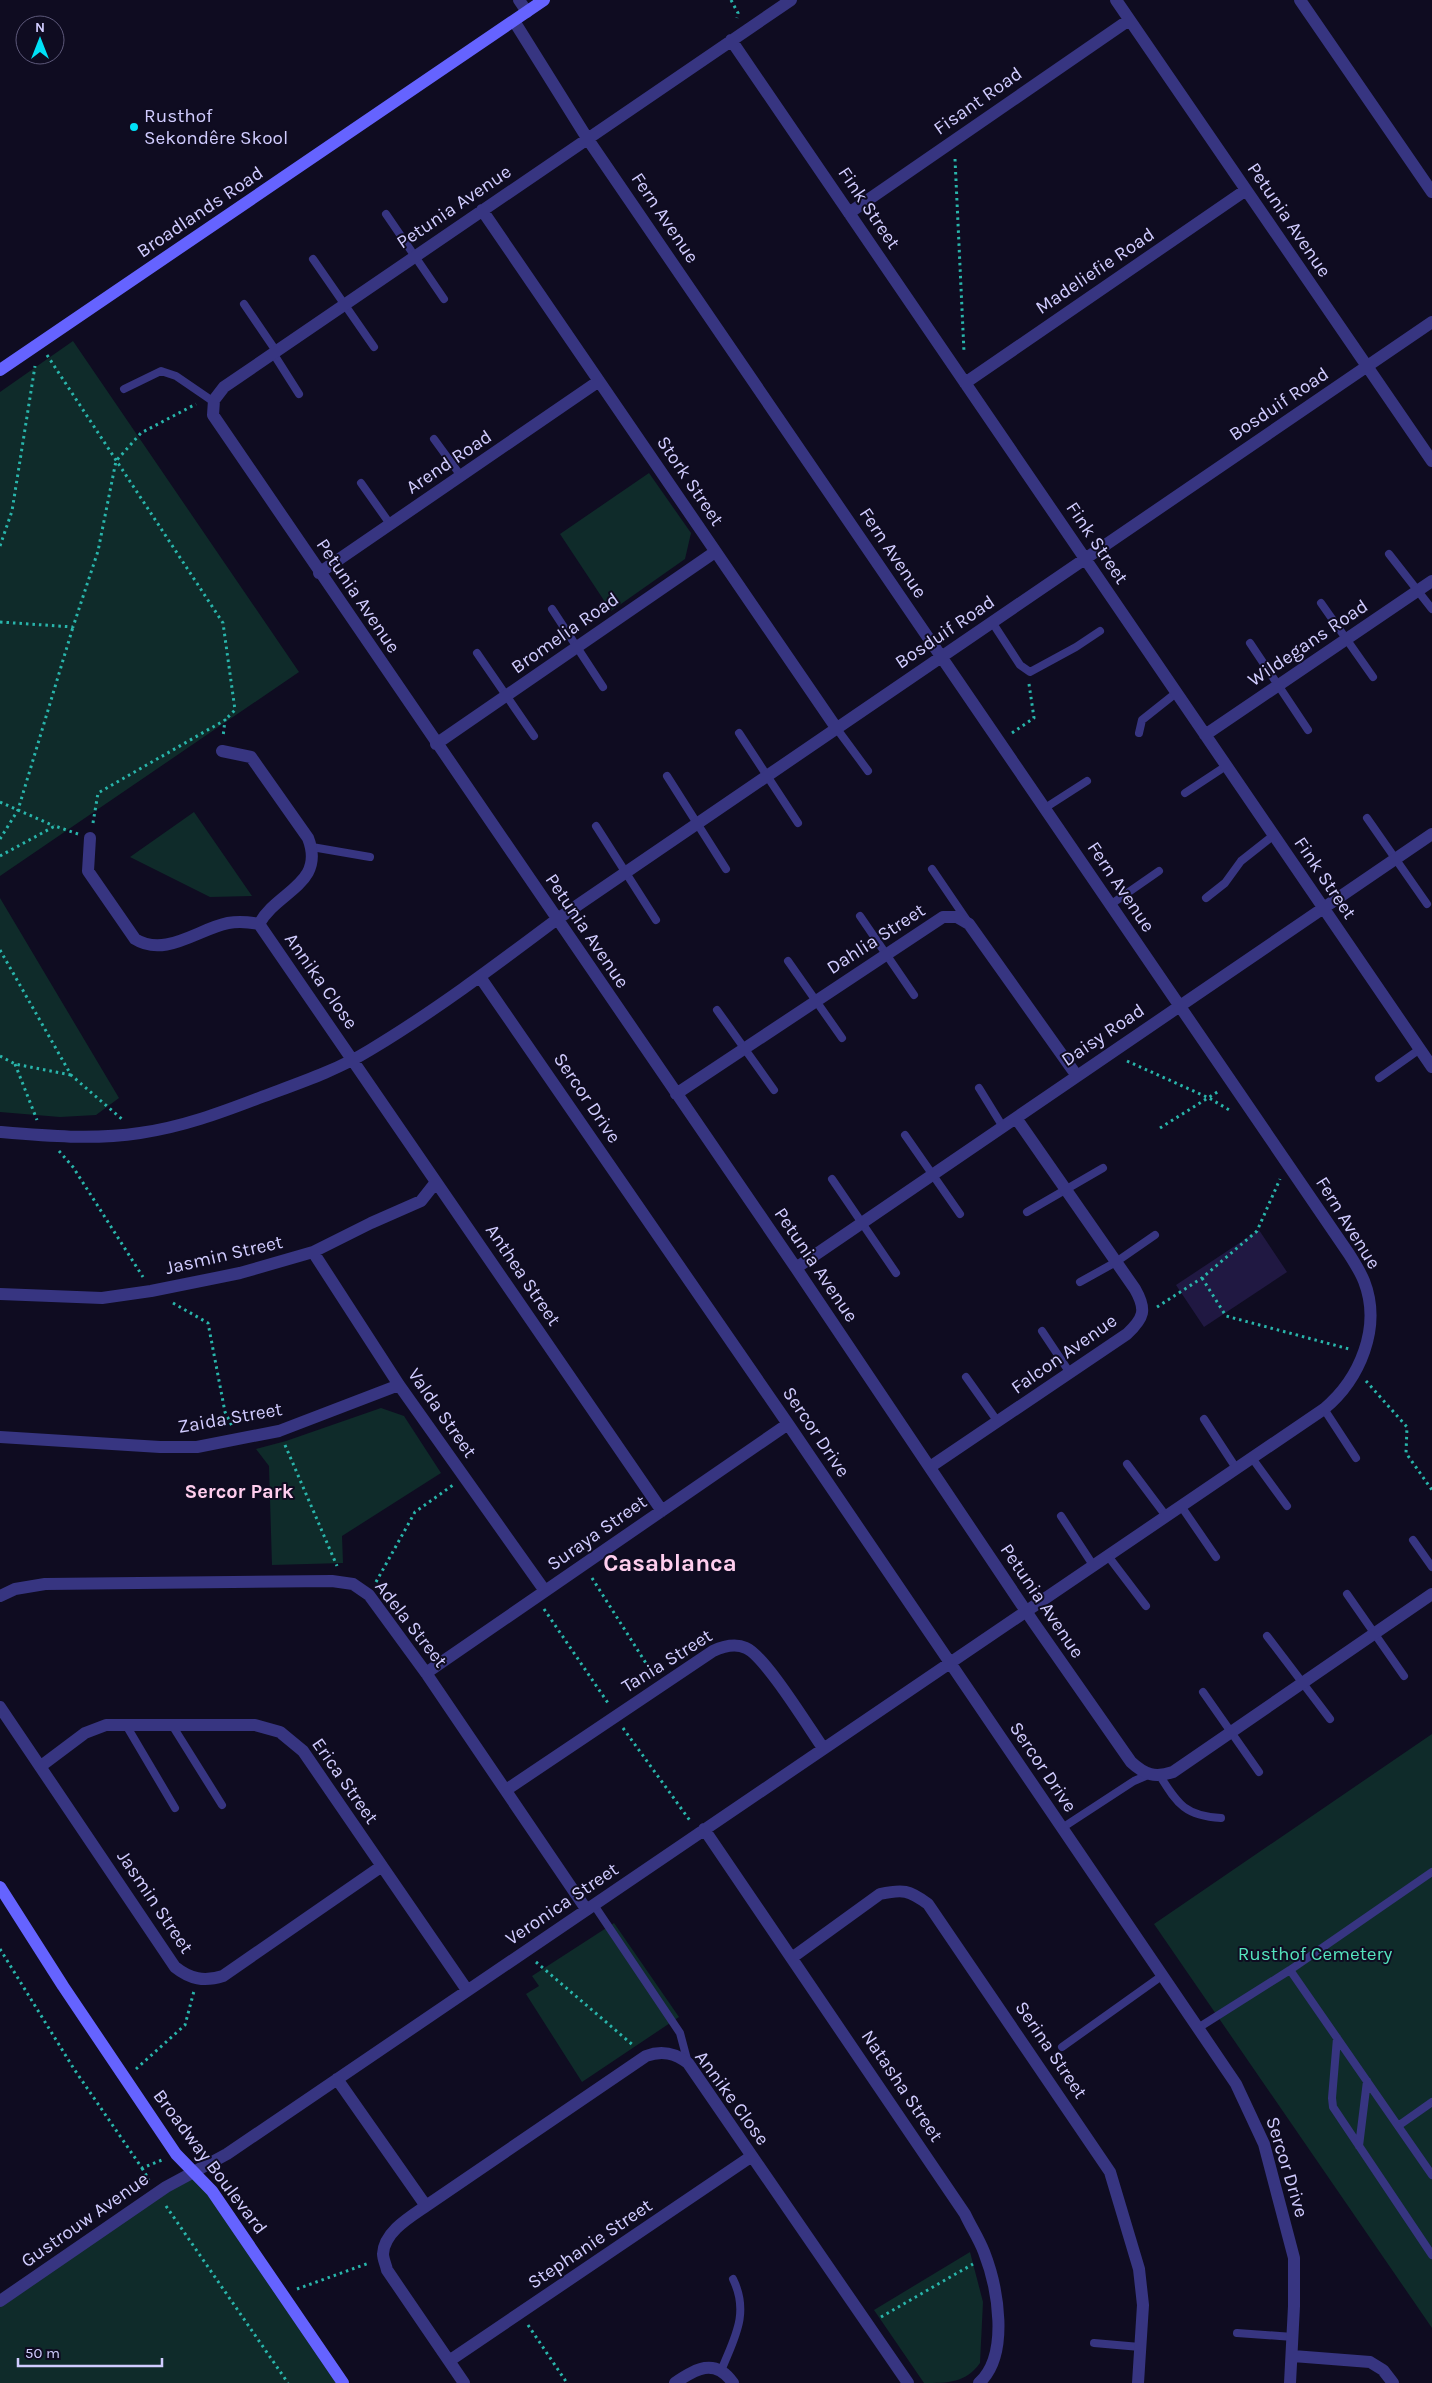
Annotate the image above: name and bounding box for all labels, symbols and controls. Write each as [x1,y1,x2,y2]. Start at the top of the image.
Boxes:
north arrow [15,15,65,65]
text: N [35,19,45,36]
street label: Fisant Road [930,62,1026,140]
place label: Rusthof Sekondêre Skool [144,105,288,149]
marker: Rusthof Sekondêre Skool [128,121,140,133]
street label: Petunia Avenue [1243,158,1335,282]
street label: Petunia Avenue [392,161,516,253]
street label: Broadlands Road [133,162,267,262]
street label: Fink Street [833,163,905,253]
street label: Fern Avenue [627,169,703,267]
street label: Madeliefie Road [1031,223,1159,319]
street label: Bosduif Road [1225,363,1333,445]
street label: Arend Road [402,425,496,499]
street label: Stork Street [652,432,728,530]
street label: Fink Street [1061,498,1133,588]
street label: Fern Avenue [855,504,931,602]
street label: Petunia Avenue [312,534,404,658]
street label: Bromelia Road [507,588,623,678]
street label: Bosduif Road [891,591,999,673]
street label: Wildegans Road [1244,595,1372,691]
street label: Fink Street [1289,833,1361,923]
street label: Fern Avenue [1083,838,1159,936]
street label: Petunia Avenue [541,869,633,993]
street label: Dahlia Street [823,899,929,979]
street label: Annika Close [280,929,362,1033]
street label: Daisy Road [1057,999,1149,1071]
street label: Sercor Drive [549,1049,625,1147]
street label: Fern Avenue [1311,1173,1385,1273]
street label: Petunia Avenue [770,1203,862,1327]
street label: Anthea Street [481,1220,565,1330]
street label: Jasmin Street [163,1231,285,1279]
street label: Falcon Avenue [1007,1309,1121,1399]
street label: Valda Street [403,1364,481,1462]
street label: Sercor Drive [778,1383,854,1481]
street label: Zaida Street [176,1398,284,1438]
district label: Sercor Park [184,1480,294,1503]
street label: Suraya Street [543,1491,651,1575]
street label: Petunia Avenue [996,1539,1088,1663]
district label: Casablanca [603,1549,737,1577]
street label: Adela Street [370,1576,452,1672]
street label: Tania Street [618,1624,716,1698]
street label: Sercor Drive [1005,1718,1081,1816]
street label: Erica Street [307,1734,383,1828]
street label: Jasmin Street [112,1846,198,1958]
street label: Veronica Street [501,1858,623,1950]
park label: Rusthof Cemetery [1238,1943,1392,1965]
street label: Serina Street [1010,1997,1092,2103]
street label: Natasha Street [857,2026,947,2146]
street label: Annike Close [690,2046,774,2150]
street label: Broadway Boulevard [148,2085,272,2239]
street label: Sercor Drive [1261,2114,1313,2220]
street label: Gustrouw Avenue [17,2168,153,2272]
street label: Stephanie Street [524,2194,656,2294]
scale bar [18,2336,161,2368]
text: 50 m [25,2344,60,2362]

